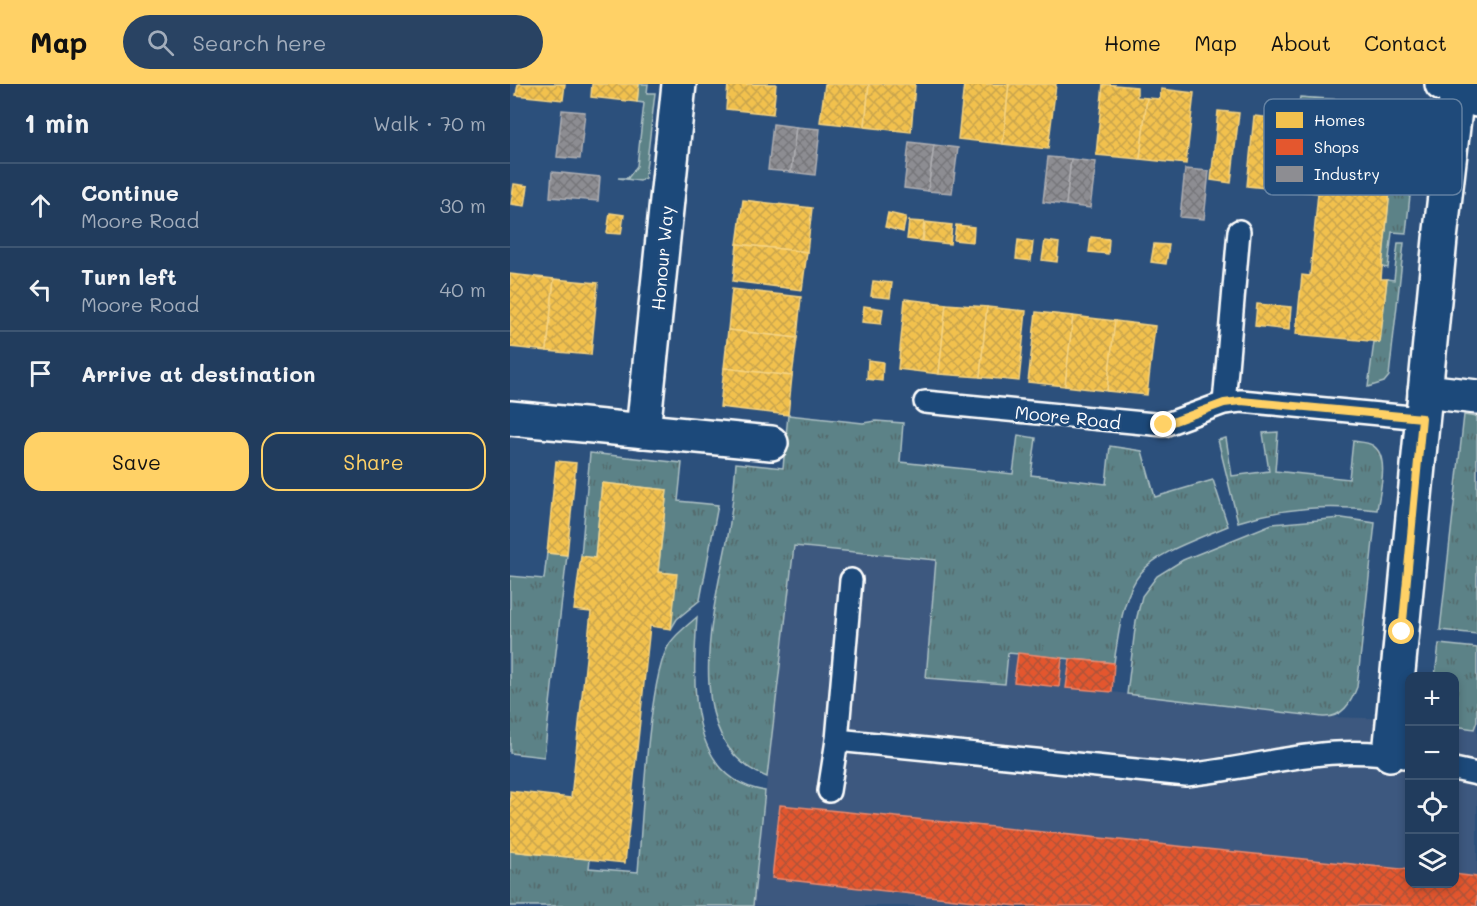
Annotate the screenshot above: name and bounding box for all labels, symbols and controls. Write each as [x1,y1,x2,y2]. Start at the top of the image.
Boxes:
search box [123,15,543,69]
text: Map [30,24,87,60]
icon: search [144,26,177,59]
text: Search here [192,28,326,57]
text: Home [1104,29,1161,56]
text: Map [1194,29,1237,56]
text: About [1270,29,1331,56]
text: Contact [1364,29,1447,56]
legend [1264,99,1462,195]
text: 1 min [24,106,89,140]
text: Homes [1314,109,1365,130]
text: Walk · 70 m [373,110,486,136]
text: Shops [1314,136,1359,157]
text: Industry [1314,163,1380,184]
text: Continue [81,178,179,207]
icon: ahead [24,189,57,222]
text: 30 m [440,192,486,218]
street label: Honour Way [645,205,679,311]
text: Moore Road [81,207,199,233]
text: Turn left [81,262,177,291]
icon: left [24,273,57,306]
text: 40 m [440,276,486,302]
text: Moore Road [81,291,199,317]
icon: arrive [24,357,57,390]
text: Arrive at destination [81,359,316,388]
street label: Moore Road [1014,400,1122,434]
route end [1150,411,1176,437]
button: Save [24,432,249,491]
button: Share [261,432,486,491]
route start [1388,618,1414,644]
map controls [1405,672,1459,888]
button: + [1405,672,1459,726]
button: − [1405,726,1459,780]
button: locate [1405,780,1459,834]
button: layers [1405,834,1459,888]

